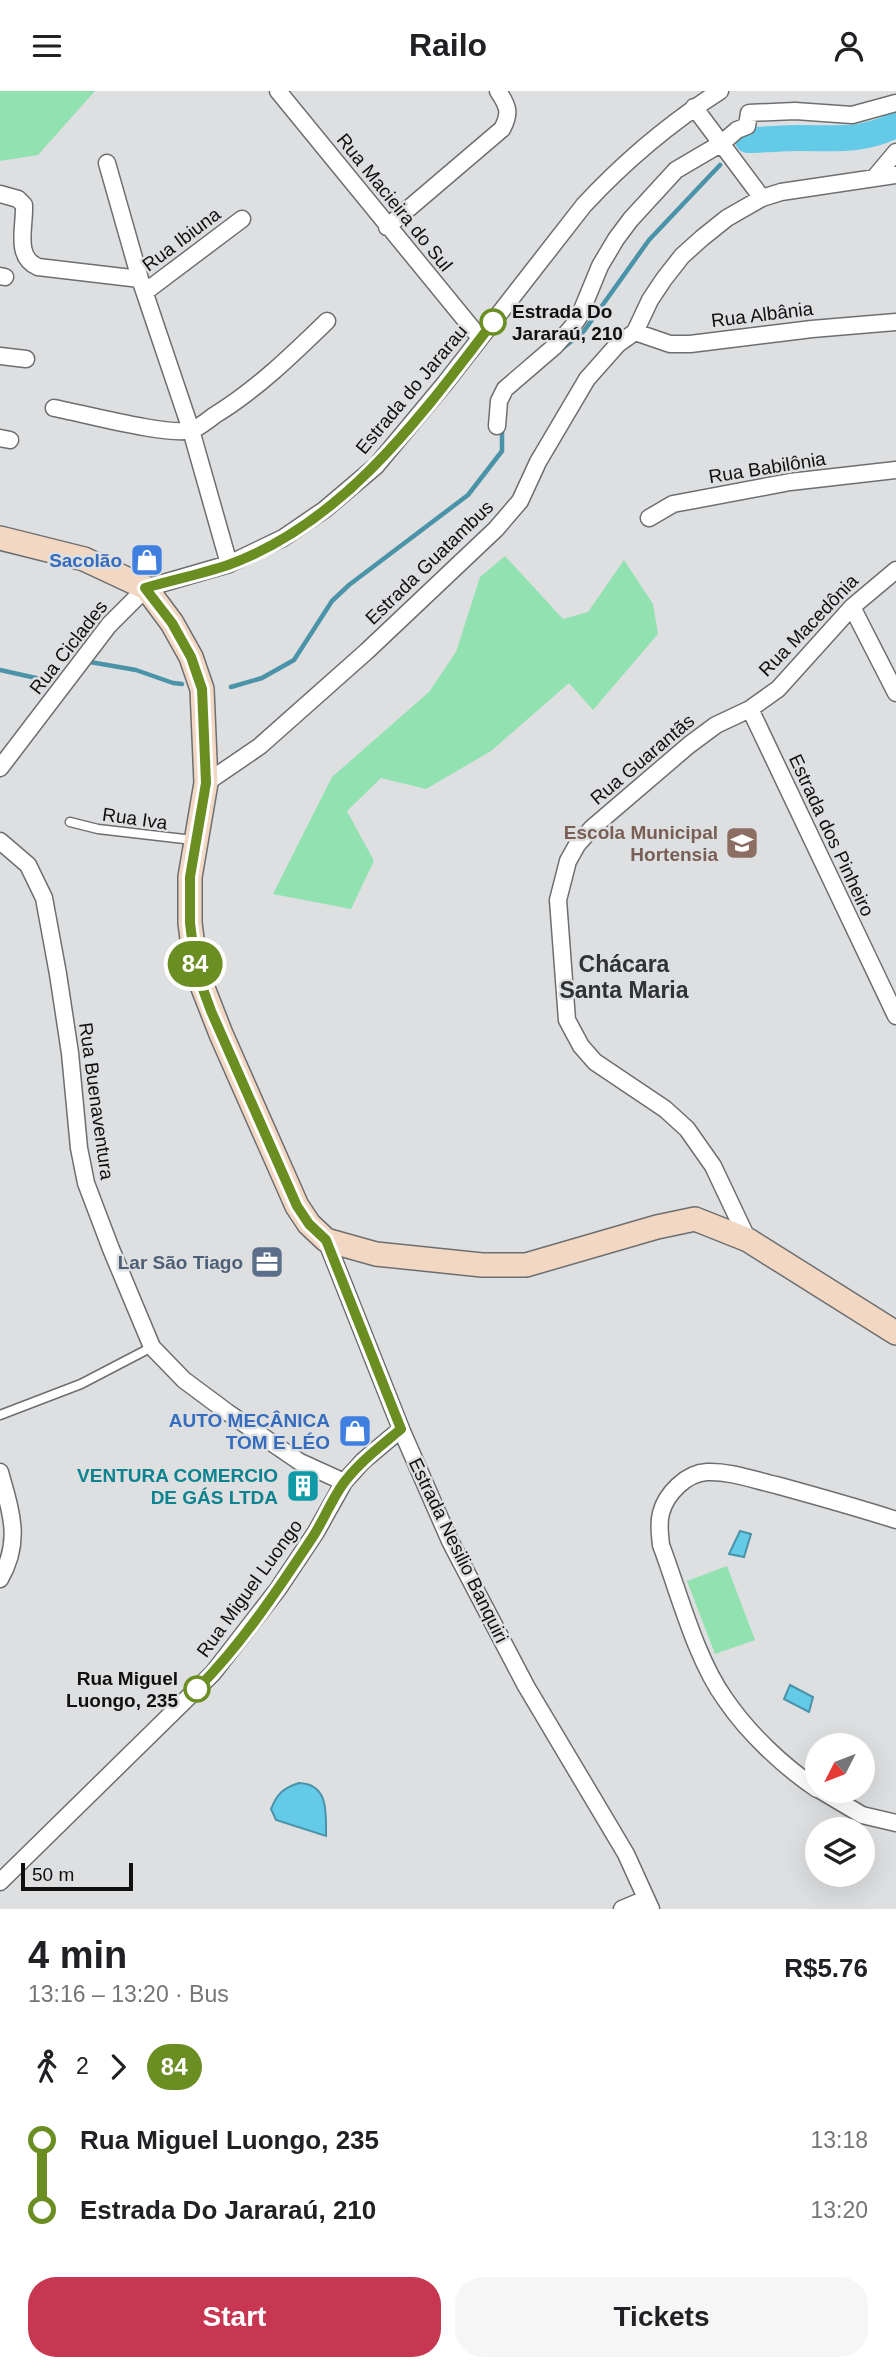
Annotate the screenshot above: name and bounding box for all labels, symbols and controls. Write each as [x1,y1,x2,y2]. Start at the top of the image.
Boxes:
icon: menu [28,27,66,65]
text: Railo [409,27,487,63]
icon: person [830,27,868,65]
street label: Rua Macieira do Sul [333,129,457,275]
street label: Rua Ibiuna [138,203,225,275]
street label: Rua Albânia [710,298,815,331]
place label: Estrada Do Jararaú, 210 [512,301,623,344]
marker: Estrada Do Jararaú, 210 [480,309,506,335]
street label: Estrada do Jararau [351,321,471,458]
street label: Rua Babilônia [707,448,828,487]
street label: Estrada Guatambus [361,496,497,629]
shop icon: Sacolão [128,541,166,579]
place label: Sacolão [49,550,122,571]
street label: Rua Macedônia [755,570,862,681]
street label: Rua Ciclades [25,596,111,698]
street label: Rua Guarantãs [586,710,698,809]
street label: Estrada dos Pinheiro [785,751,878,920]
street label: Rua Iva [101,804,169,834]
place label: Escola Municipal Hortensia [564,822,718,865]
school or university icon: Escola Municipal Hortensia [723,824,761,862]
line badge: 84 [164,941,227,987]
text: 84 [182,950,208,977]
district label: Chácara Santa Maria [559,951,689,1003]
street label: Rua Buenaventura [75,1021,118,1181]
office icon: Lar São Tiago [248,1243,286,1281]
place label: Lar São Tiago [118,1252,243,1273]
place label: AUTO MECÂNICA TOM E LÉO [169,1410,330,1453]
shop icon: AUTO MECÂNICA TOM E LÉO [336,1412,374,1450]
street label: Estrada Nesilio Banquiri [405,1454,512,1646]
place label: VENTURA COMERCIO DE GÁS LTDA [77,1465,278,1508]
building icon: VENTURA COMERCIO DE GÁS LTDA [284,1467,322,1505]
street label: Rua Miguel Luongo [192,1515,306,1661]
place label: Rua Miguel Luongo, 235 [66,1668,178,1711]
marker: Rua Miguel Luongo, 235 [184,1676,210,1702]
north arrow [805,1733,875,1803]
map controls [805,1733,875,1887]
button: layers [805,1817,875,1887]
scale bar [21,1860,133,1892]
text: 50 m [32,1864,74,1885]
text: 4 min [28,1934,127,1976]
text: R$5.76 [784,1953,868,1983]
text: 13:16 – 13:20 · Bus [28,1981,229,2007]
icon: walk [28,2048,66,2086]
icon: forward [99,2048,137,2086]
text: 2 [76,2053,89,2079]
text: 84 [161,2053,188,2080]
text: Rua Miguel Luongo, 235 [80,2125,379,2155]
text: 13:18 [810,2127,868,2153]
text: Estrada Do Jararaú, 210 [80,2195,376,2225]
text: 13:20 [810,2197,868,2223]
button: Start [28,2277,441,2357]
button: Tickets [455,2277,868,2357]

